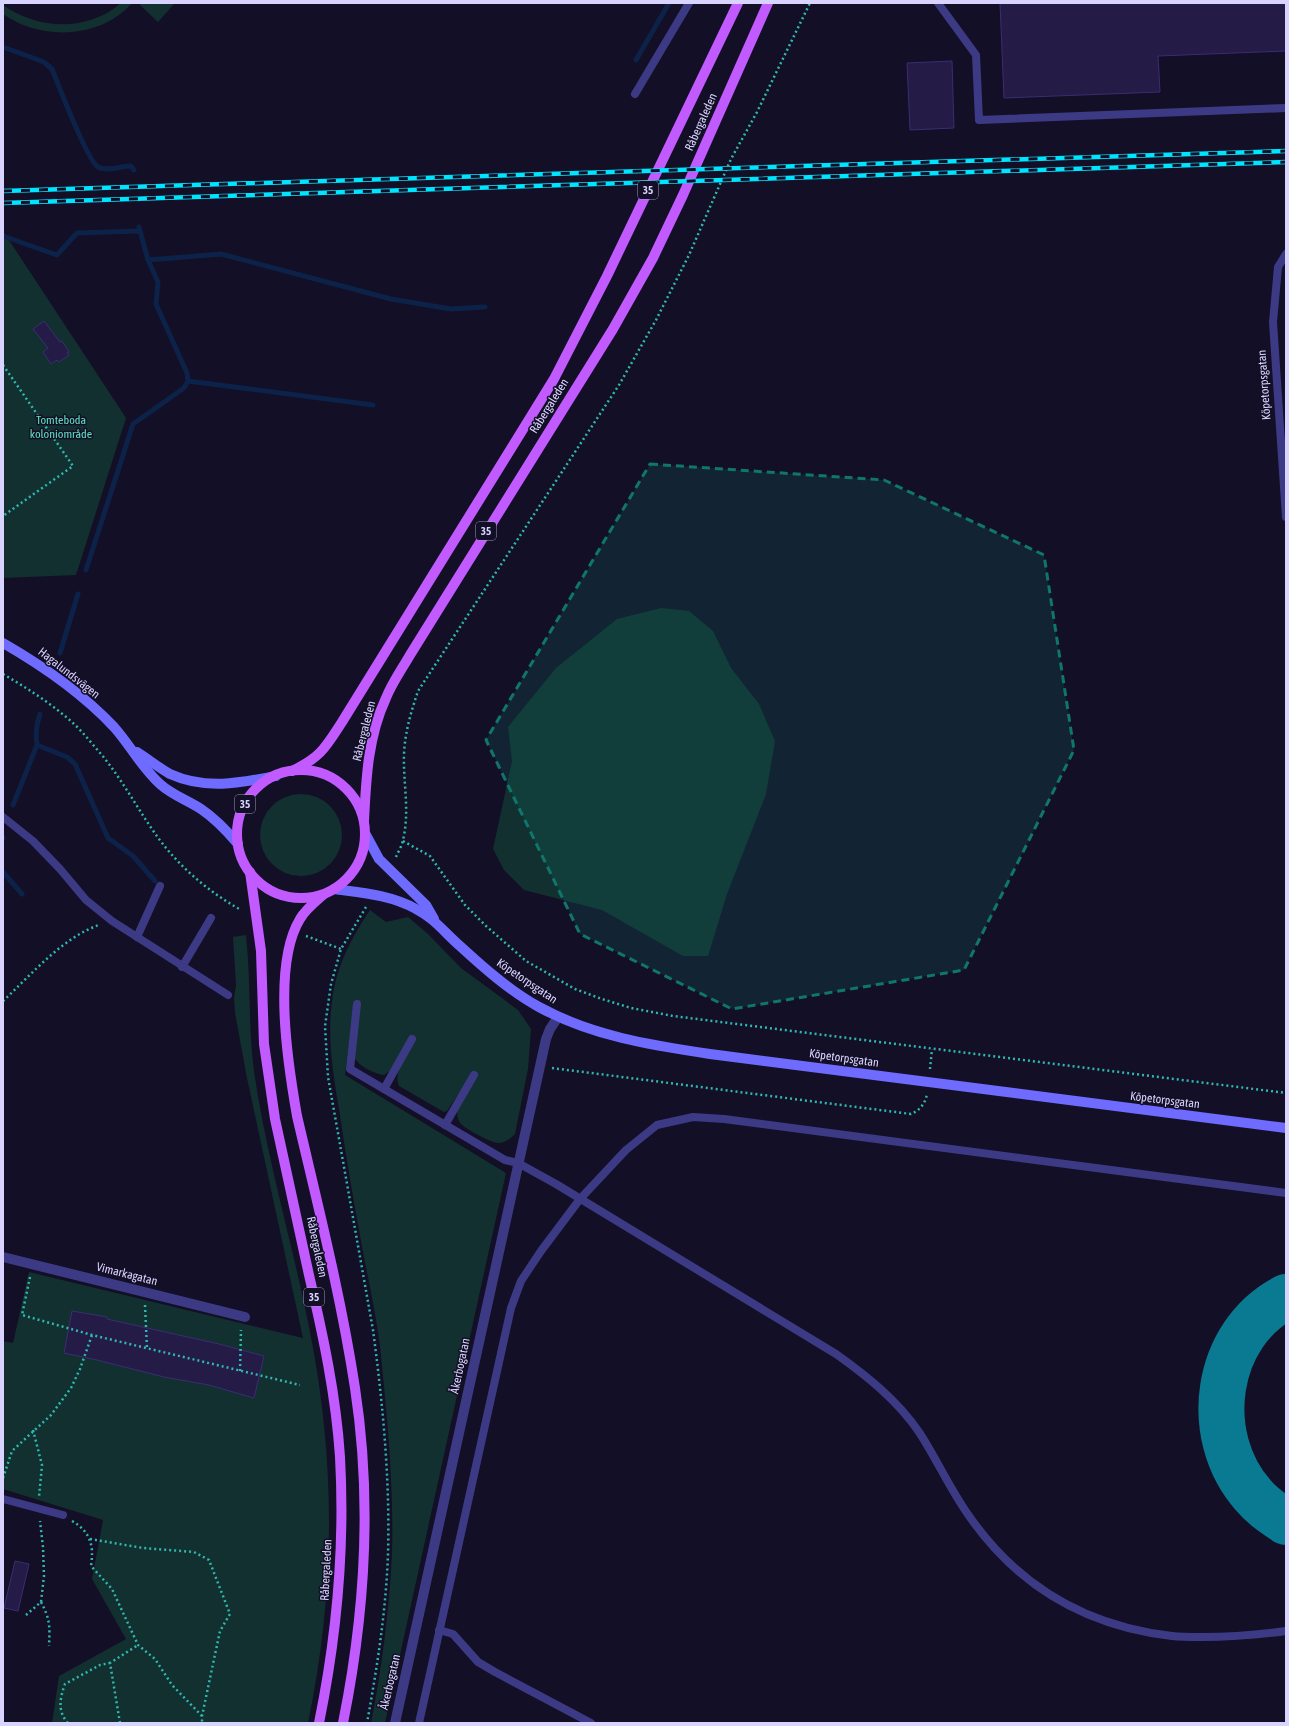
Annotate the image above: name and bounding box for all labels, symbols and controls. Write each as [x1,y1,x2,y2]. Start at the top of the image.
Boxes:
street label: Råbergaleden [682,91,720,153]
road number: 35 [638,181,658,199]
street label: Köpetorpsgatan [1255,349,1273,421]
street label: Råbergaleden [527,376,571,436]
park label: Tomteboda koloniområde [30,413,92,441]
road number: 35 [476,522,496,540]
street label: Hagalundsvägen [35,645,103,701]
street label: Råbergaleden [350,699,378,763]
road number: 35 [235,795,255,813]
street label: Köpetorpsgatan [494,956,560,1006]
street label: Köpetorpsgatan [808,1046,880,1070]
street label: Köpetorpsgatan [1129,1089,1201,1111]
street label: Råbergaleden [304,1215,330,1279]
street label: Vimarkagatan [95,1260,159,1288]
road number: 35 [304,1288,324,1306]
street label: Åkerbogatan [447,1337,473,1395]
street label: Råbergaleden [317,1539,335,1601]
street label: Åkerbogatan [377,1653,403,1711]

